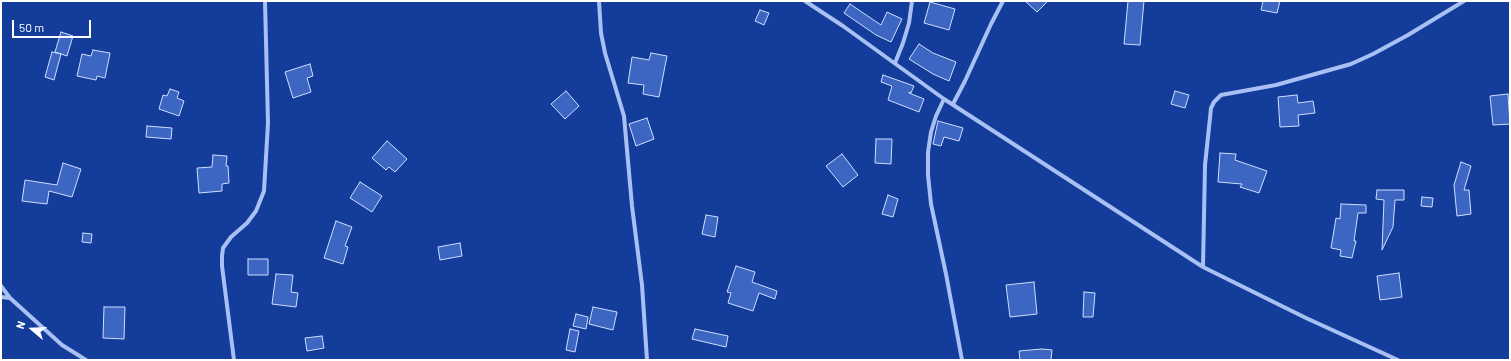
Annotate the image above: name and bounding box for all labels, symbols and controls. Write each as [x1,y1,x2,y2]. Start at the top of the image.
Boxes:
scale bar [14,12,93,38]
text: 50 m [19,20,44,34]
north arrow [12,309,52,349]
text: N [13,319,28,331]

